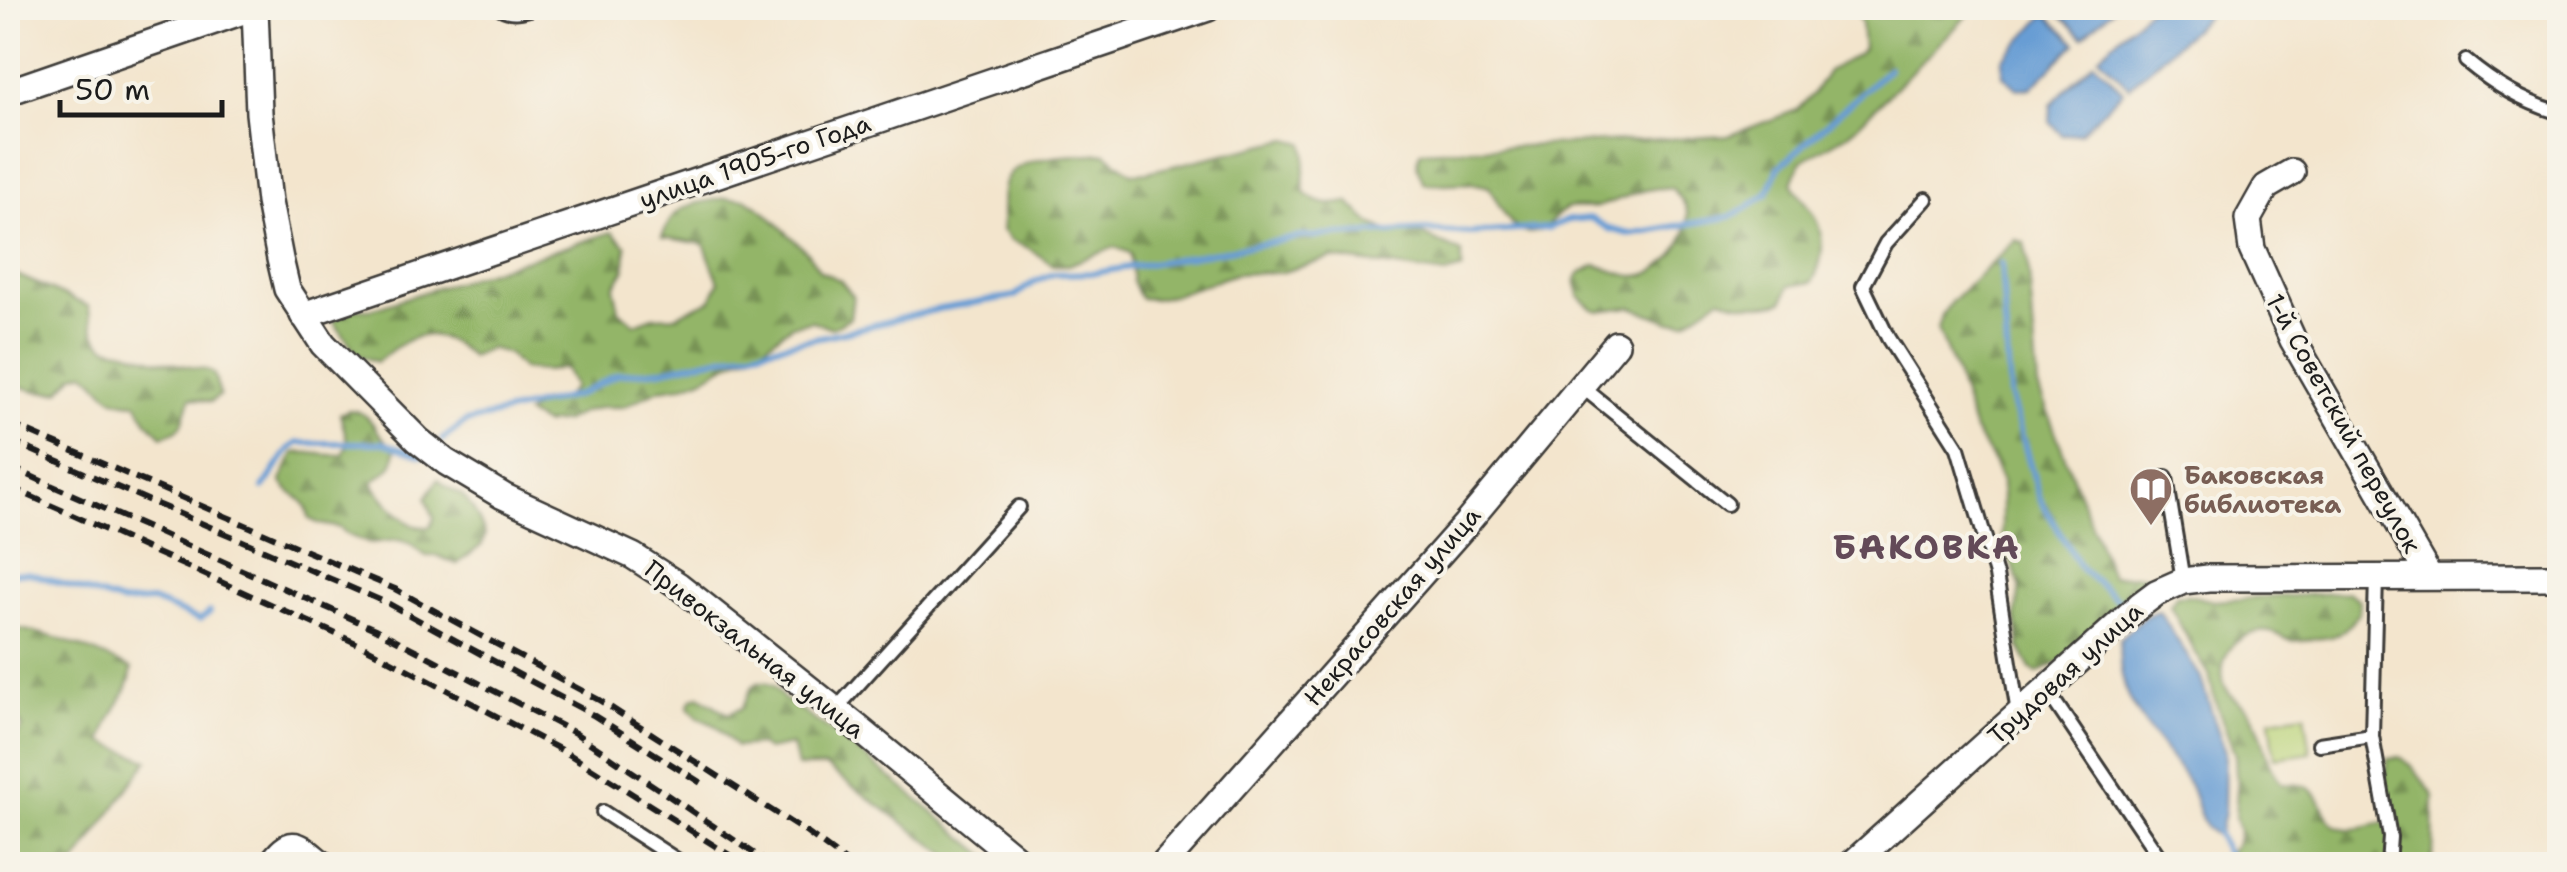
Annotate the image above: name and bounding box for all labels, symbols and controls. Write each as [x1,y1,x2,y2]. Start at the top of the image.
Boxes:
scale bar [60,55,222,117]
text: 50 m [75,69,150,110]
street label: улица 1905-го Года [635,105,876,217]
street label: 1-й Советский переулок [2258,287,2430,559]
place label: Баковская библиотека [2184,458,2341,521]
library icon: Баковская библиотека [2128,466,2174,527]
street label: Некрасовская улица [1296,499,1488,713]
district label: БАКОВКА [1833,523,2021,570]
street label: Привокзальная улица [638,552,873,746]
street label: Трудовая улица [1980,594,2150,752]

